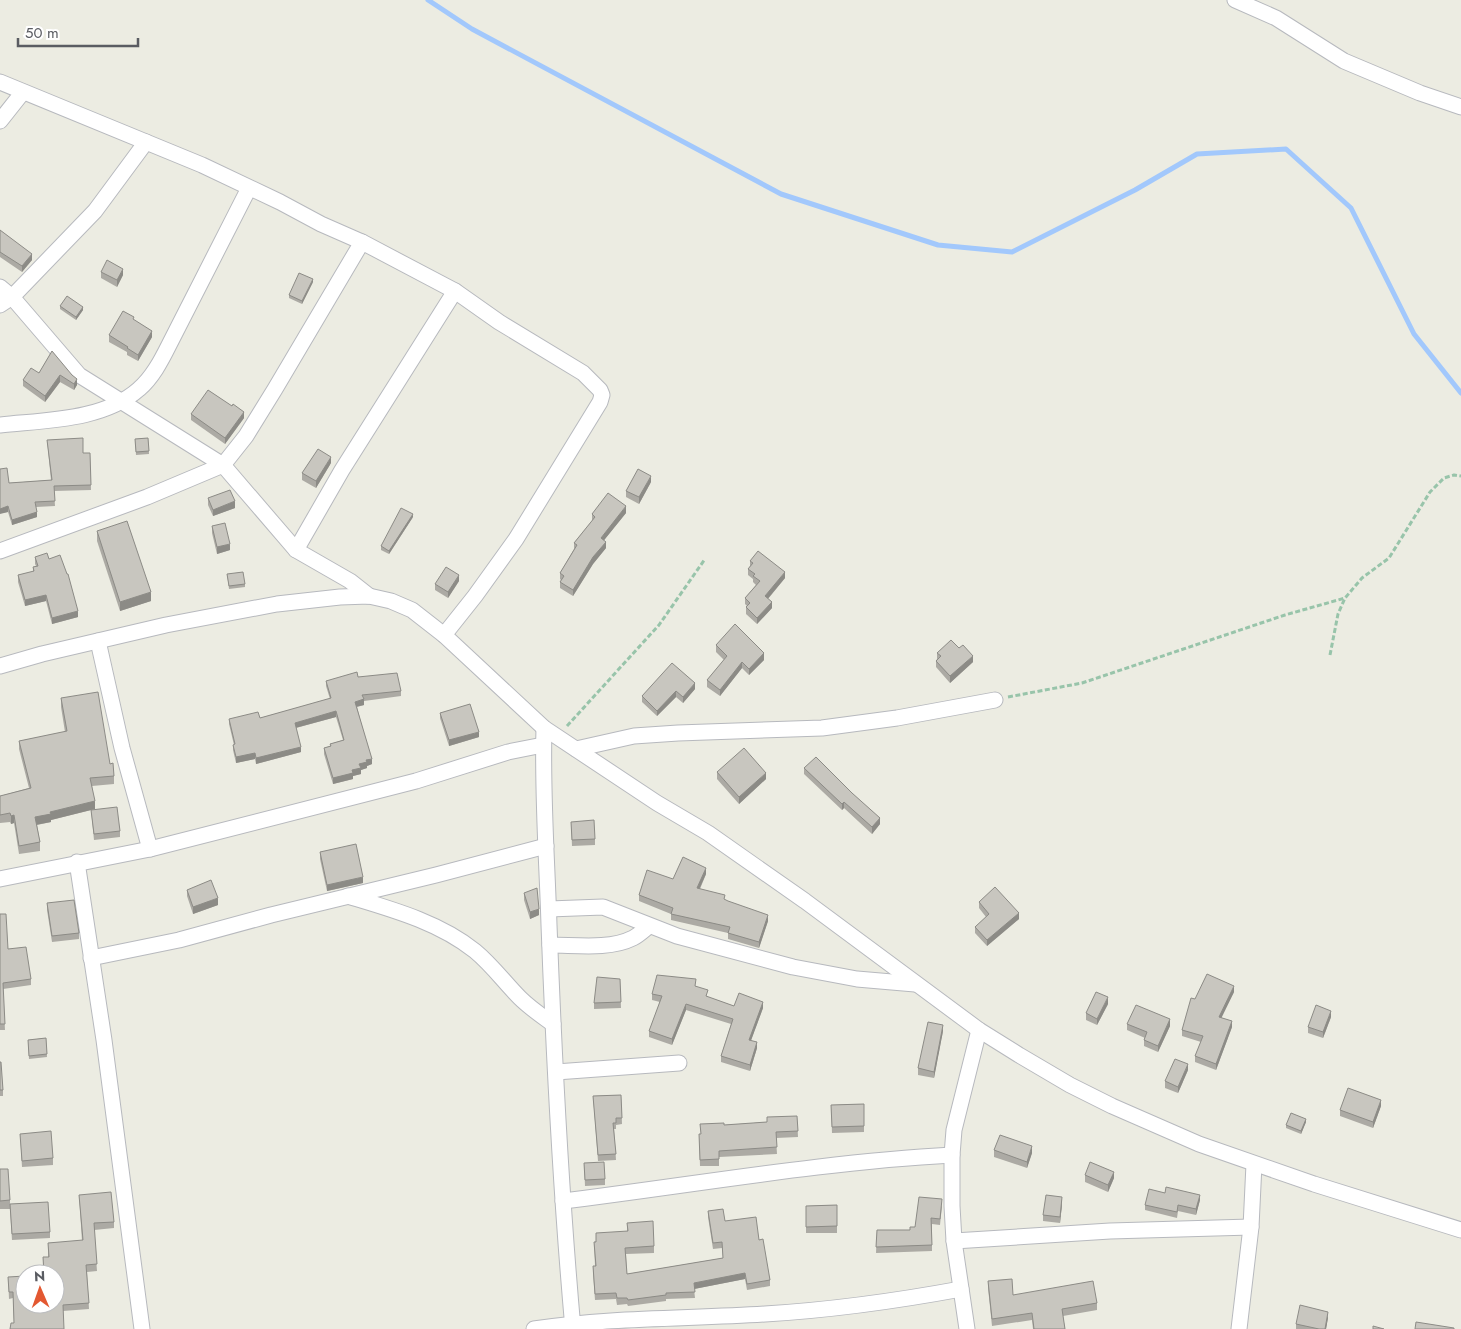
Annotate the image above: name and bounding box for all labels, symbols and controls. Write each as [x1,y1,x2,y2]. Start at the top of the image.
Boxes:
scale bar [18,15,138,47]
text: 50 m [25,22,59,44]
north arrow [15,1264,65,1314]
text: N [34,1266,45,1286]

